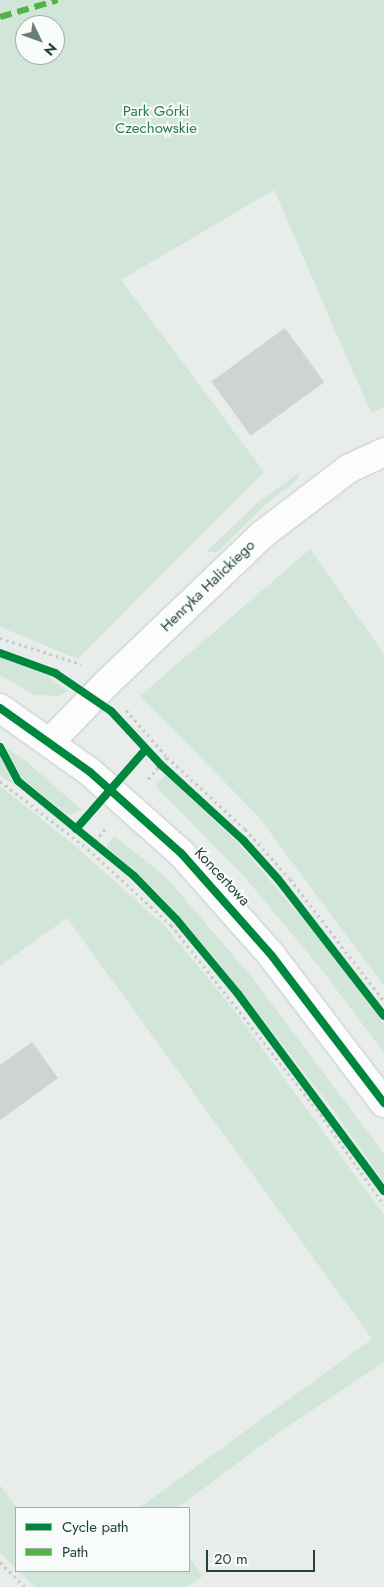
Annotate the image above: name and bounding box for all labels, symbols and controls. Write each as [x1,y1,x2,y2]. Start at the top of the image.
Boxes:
north arrow [15,15,65,65]
text: N [39,39,62,60]
park label: Park Górki Czechowskie [115,102,197,137]
street label: Henryka Halickiego [157,536,259,636]
street label: Koncertowa [190,844,254,910]
legend [15,1507,190,1572]
text: Cycle path [62,1516,129,1538]
scale bar [209,1540,318,1572]
text: Path [62,1541,88,1563]
text: 20 m [214,1548,248,1570]

